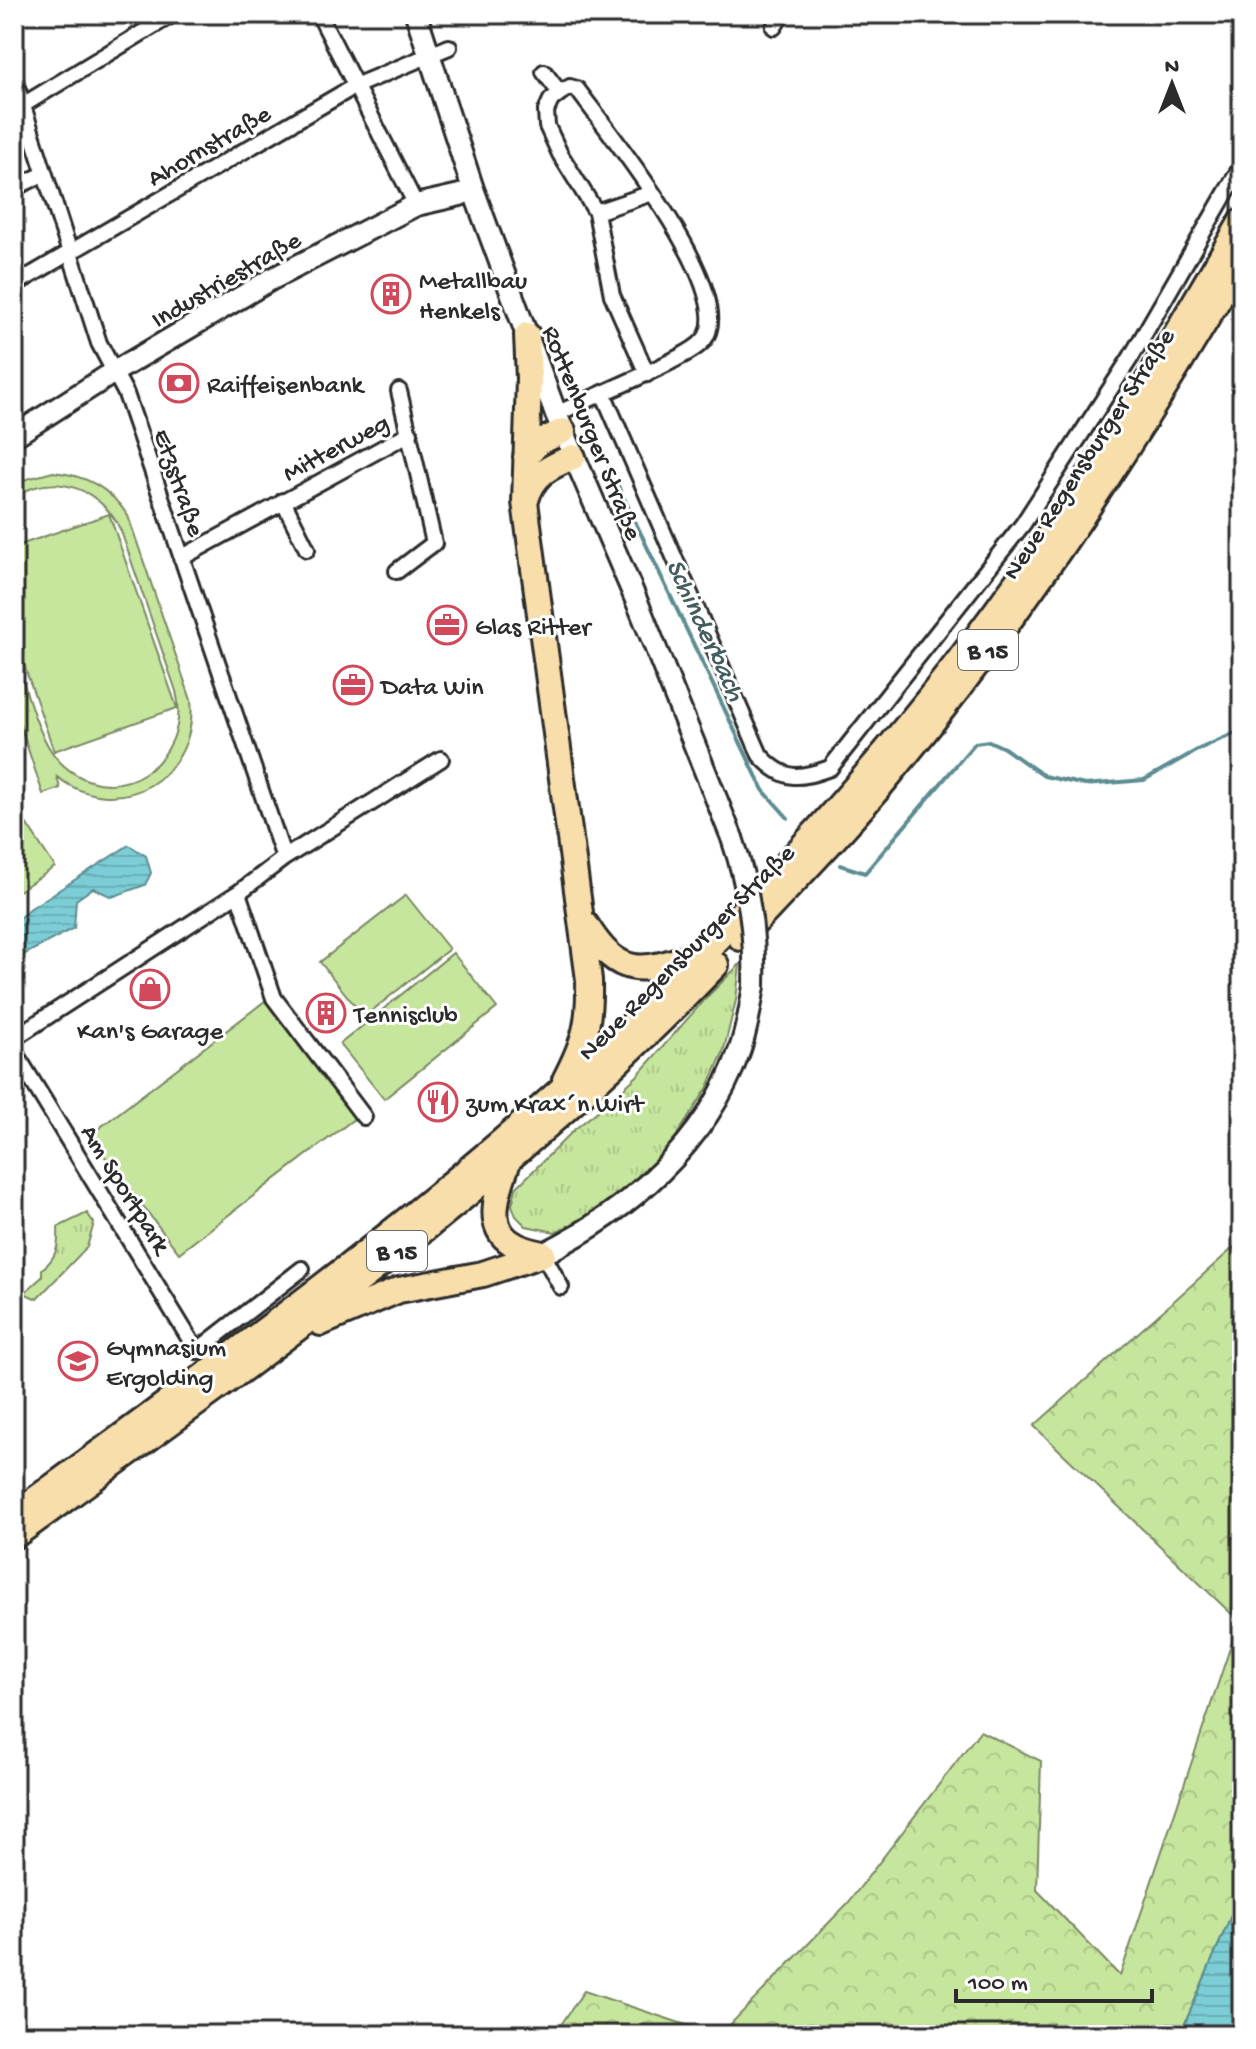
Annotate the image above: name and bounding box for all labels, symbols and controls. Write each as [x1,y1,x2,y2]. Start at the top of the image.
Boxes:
north arrow [1132,44,1212,124]
text: N [1165,55,1179,81]
street label: Ahornstraße [143,100,278,196]
street label: Industriestraße [147,226,308,337]
place label: Metallbau Henkels [419,268,527,329]
building icon: Metallbau Henkels [370,273,412,315]
street label: Rottenburger Straße [533,322,647,546]
street label: Neue Regensburger Straße [998,323,1184,587]
bank icon: Raiffeisenbank [158,362,200,404]
place label: Raiffeisenbank [207,372,366,403]
street label: Mitterweg [279,409,396,491]
street label: Etzstraße [144,426,210,542]
water label: Schinderbach [657,555,752,708]
office icon: Glas Ritter [426,604,468,646]
place label: Glas Ritter [475,614,593,645]
road number: B 15 [958,630,1018,670]
office icon: Data Win [332,664,374,706]
place label: Data Win [379,674,484,705]
street label: Neue Regensburger Straße [573,839,803,1069]
shop icon: Kan's Garage [129,968,171,1010]
building icon: Tennisclub [305,992,347,1034]
place label: Tennisclub [352,1002,458,1033]
place label: Kan's Garage [77,1018,224,1049]
restaurant icon: zum Krax´n Wirt [417,1081,459,1123]
place label: zum Krax´n Wirt [466,1091,645,1122]
street label: Am Sportpark [71,1120,176,1263]
road number: B 15 [367,1231,427,1271]
place label: Gymnasium Ergolding [106,1335,226,1396]
school or university icon: Gymnasium Ergolding [57,1340,99,1382]
scale bar [956,1953,1152,2003]
text: 100 m [967,1970,1028,1999]

